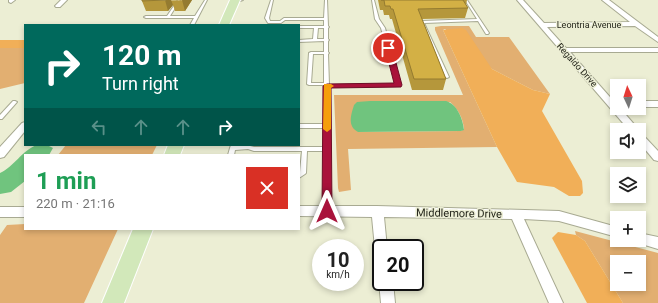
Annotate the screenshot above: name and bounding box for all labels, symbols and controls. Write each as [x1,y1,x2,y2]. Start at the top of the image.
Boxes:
street label: Leontria Avenue [557,20,621,30]
pin [371,31,405,65]
icon: arrive [377,37,399,59]
text: 120 m [102,39,181,72]
icon: right [36,40,88,92]
street label: Regaldo Drive [555,41,599,89]
text: Turn right [102,73,179,94]
north arrow [610,79,646,115]
map controls [610,79,646,291]
icon: left [88,116,110,138]
icon: ahead [130,116,152,138]
icon: ahead [172,116,194,138]
icon: right [214,116,236,138]
button: sound [610,123,646,159]
text: 1 min [36,167,96,195]
button: close [246,167,288,209]
button: layers [610,167,646,203]
position arrow [306,190,348,232]
text: 220 m · 21:16 [36,196,115,211]
street label: Middlemore Drive [416,206,502,221]
button: + [610,211,646,247]
speed limit sign: 20 [372,239,424,291]
text: 10 [327,248,349,272]
button: − [610,255,646,291]
text: km/h [326,269,350,280]

